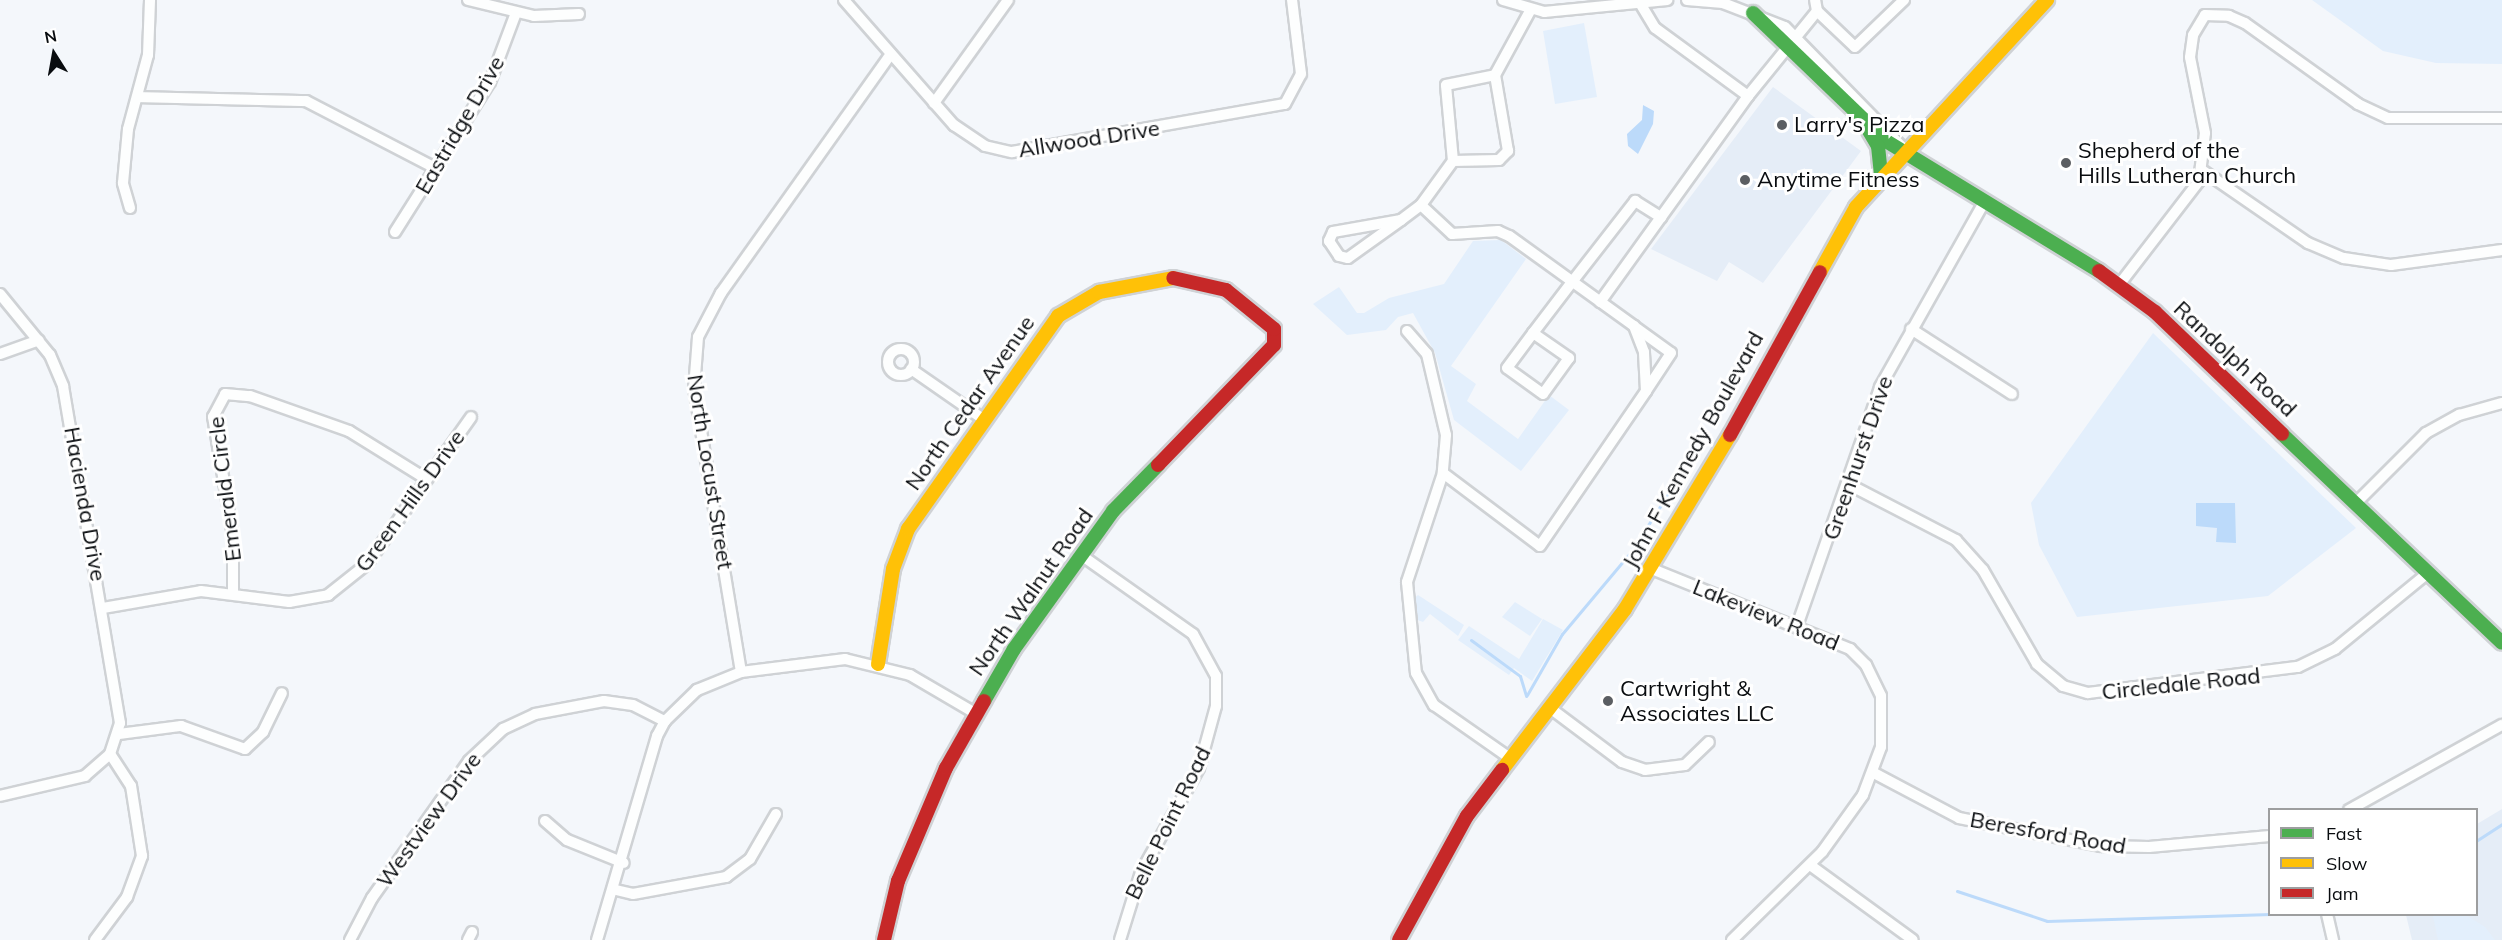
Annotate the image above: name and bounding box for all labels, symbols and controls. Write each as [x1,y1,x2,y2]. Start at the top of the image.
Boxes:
north arrow [24,24,84,84]
text: N [43,25,58,47]
street label: Eastridge Drive [410,51,510,199]
place label: Larry's Pizza [1794,112,1925,138]
street label: Allwood Drive [1016,115,1162,163]
marker: Larry's Pizza [1775,118,1789,132]
place label: Shepherd of the Hills Lutheran Church [2078,137,2296,188]
marker: Shepherd of the Hills Lutheran Church [2059,156,2073,170]
place label: Anytime Fitness [1757,167,1920,193]
marker: Anytime Fitness [1738,173,1752,187]
street label: Randolph Road [2168,295,2302,423]
street label: North Cedar Avenue [900,311,1040,495]
street label: John F Kennedy Boulevard [1617,327,1769,573]
street label: North Locust Street [682,373,738,571]
street label: Greenhurst Drive [1818,373,1898,543]
street label: Emerald Circle [203,415,247,563]
street label: Hacienda Drive [58,425,112,583]
street label: Green Hills Drive [350,425,470,577]
street label: North Walnut Road [963,503,1099,681]
street label: Lakeview Road [1689,574,1843,656]
street label: Circledale Road [2100,663,2262,705]
place label: Cartwright & Associates LLC [1620,675,1774,726]
marker: Cartwright & Associates LLC [1601,694,1615,708]
street label: Belle Point Road [1120,742,1216,904]
street label: Westview Drive [371,747,487,893]
street label: Beresford Road [1968,806,2128,860]
legend [2268,808,2478,916]
text: Fast [2326,822,2362,845]
text: Slow [2326,852,2367,875]
text: Jam [2326,882,2359,905]

